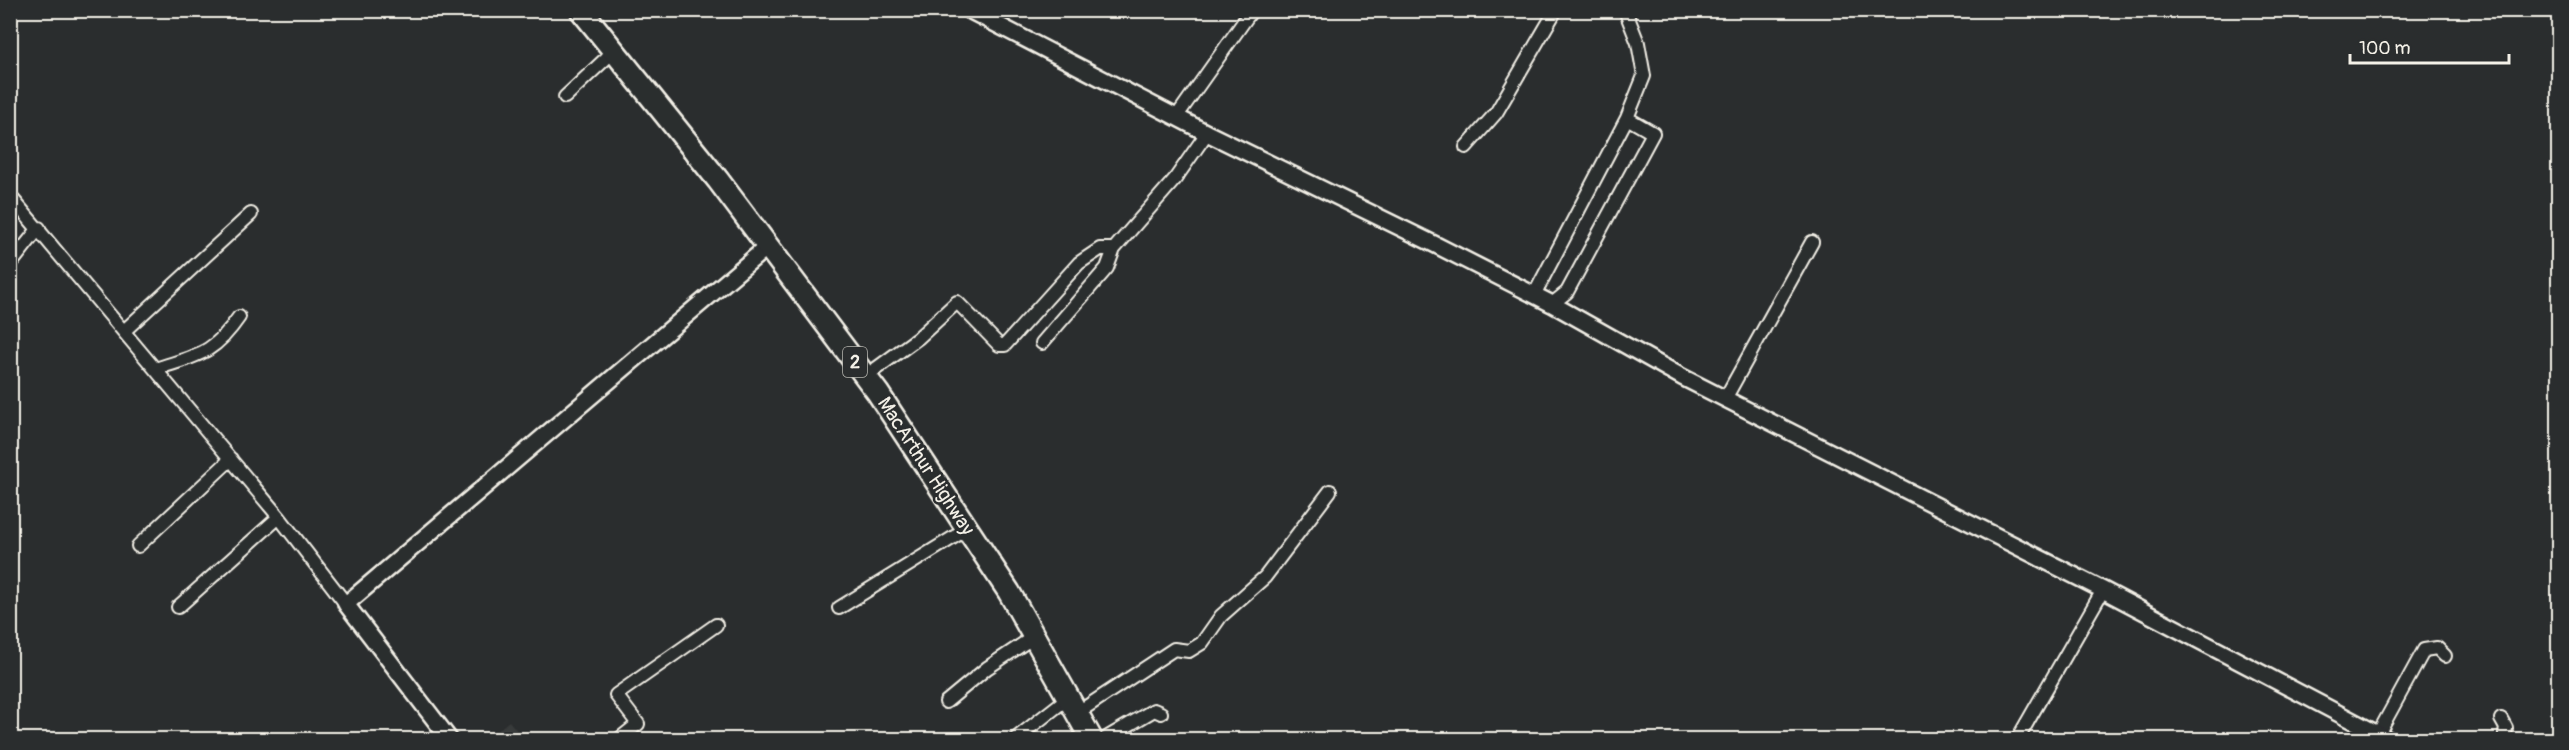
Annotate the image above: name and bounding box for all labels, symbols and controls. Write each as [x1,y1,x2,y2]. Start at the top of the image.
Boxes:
scale bar [2350,27,2509,65]
text: 100 m [2359,37,2411,60]
road number: 2 [843,347,867,377]
street label: MacArthur Highway [872,392,980,540]

